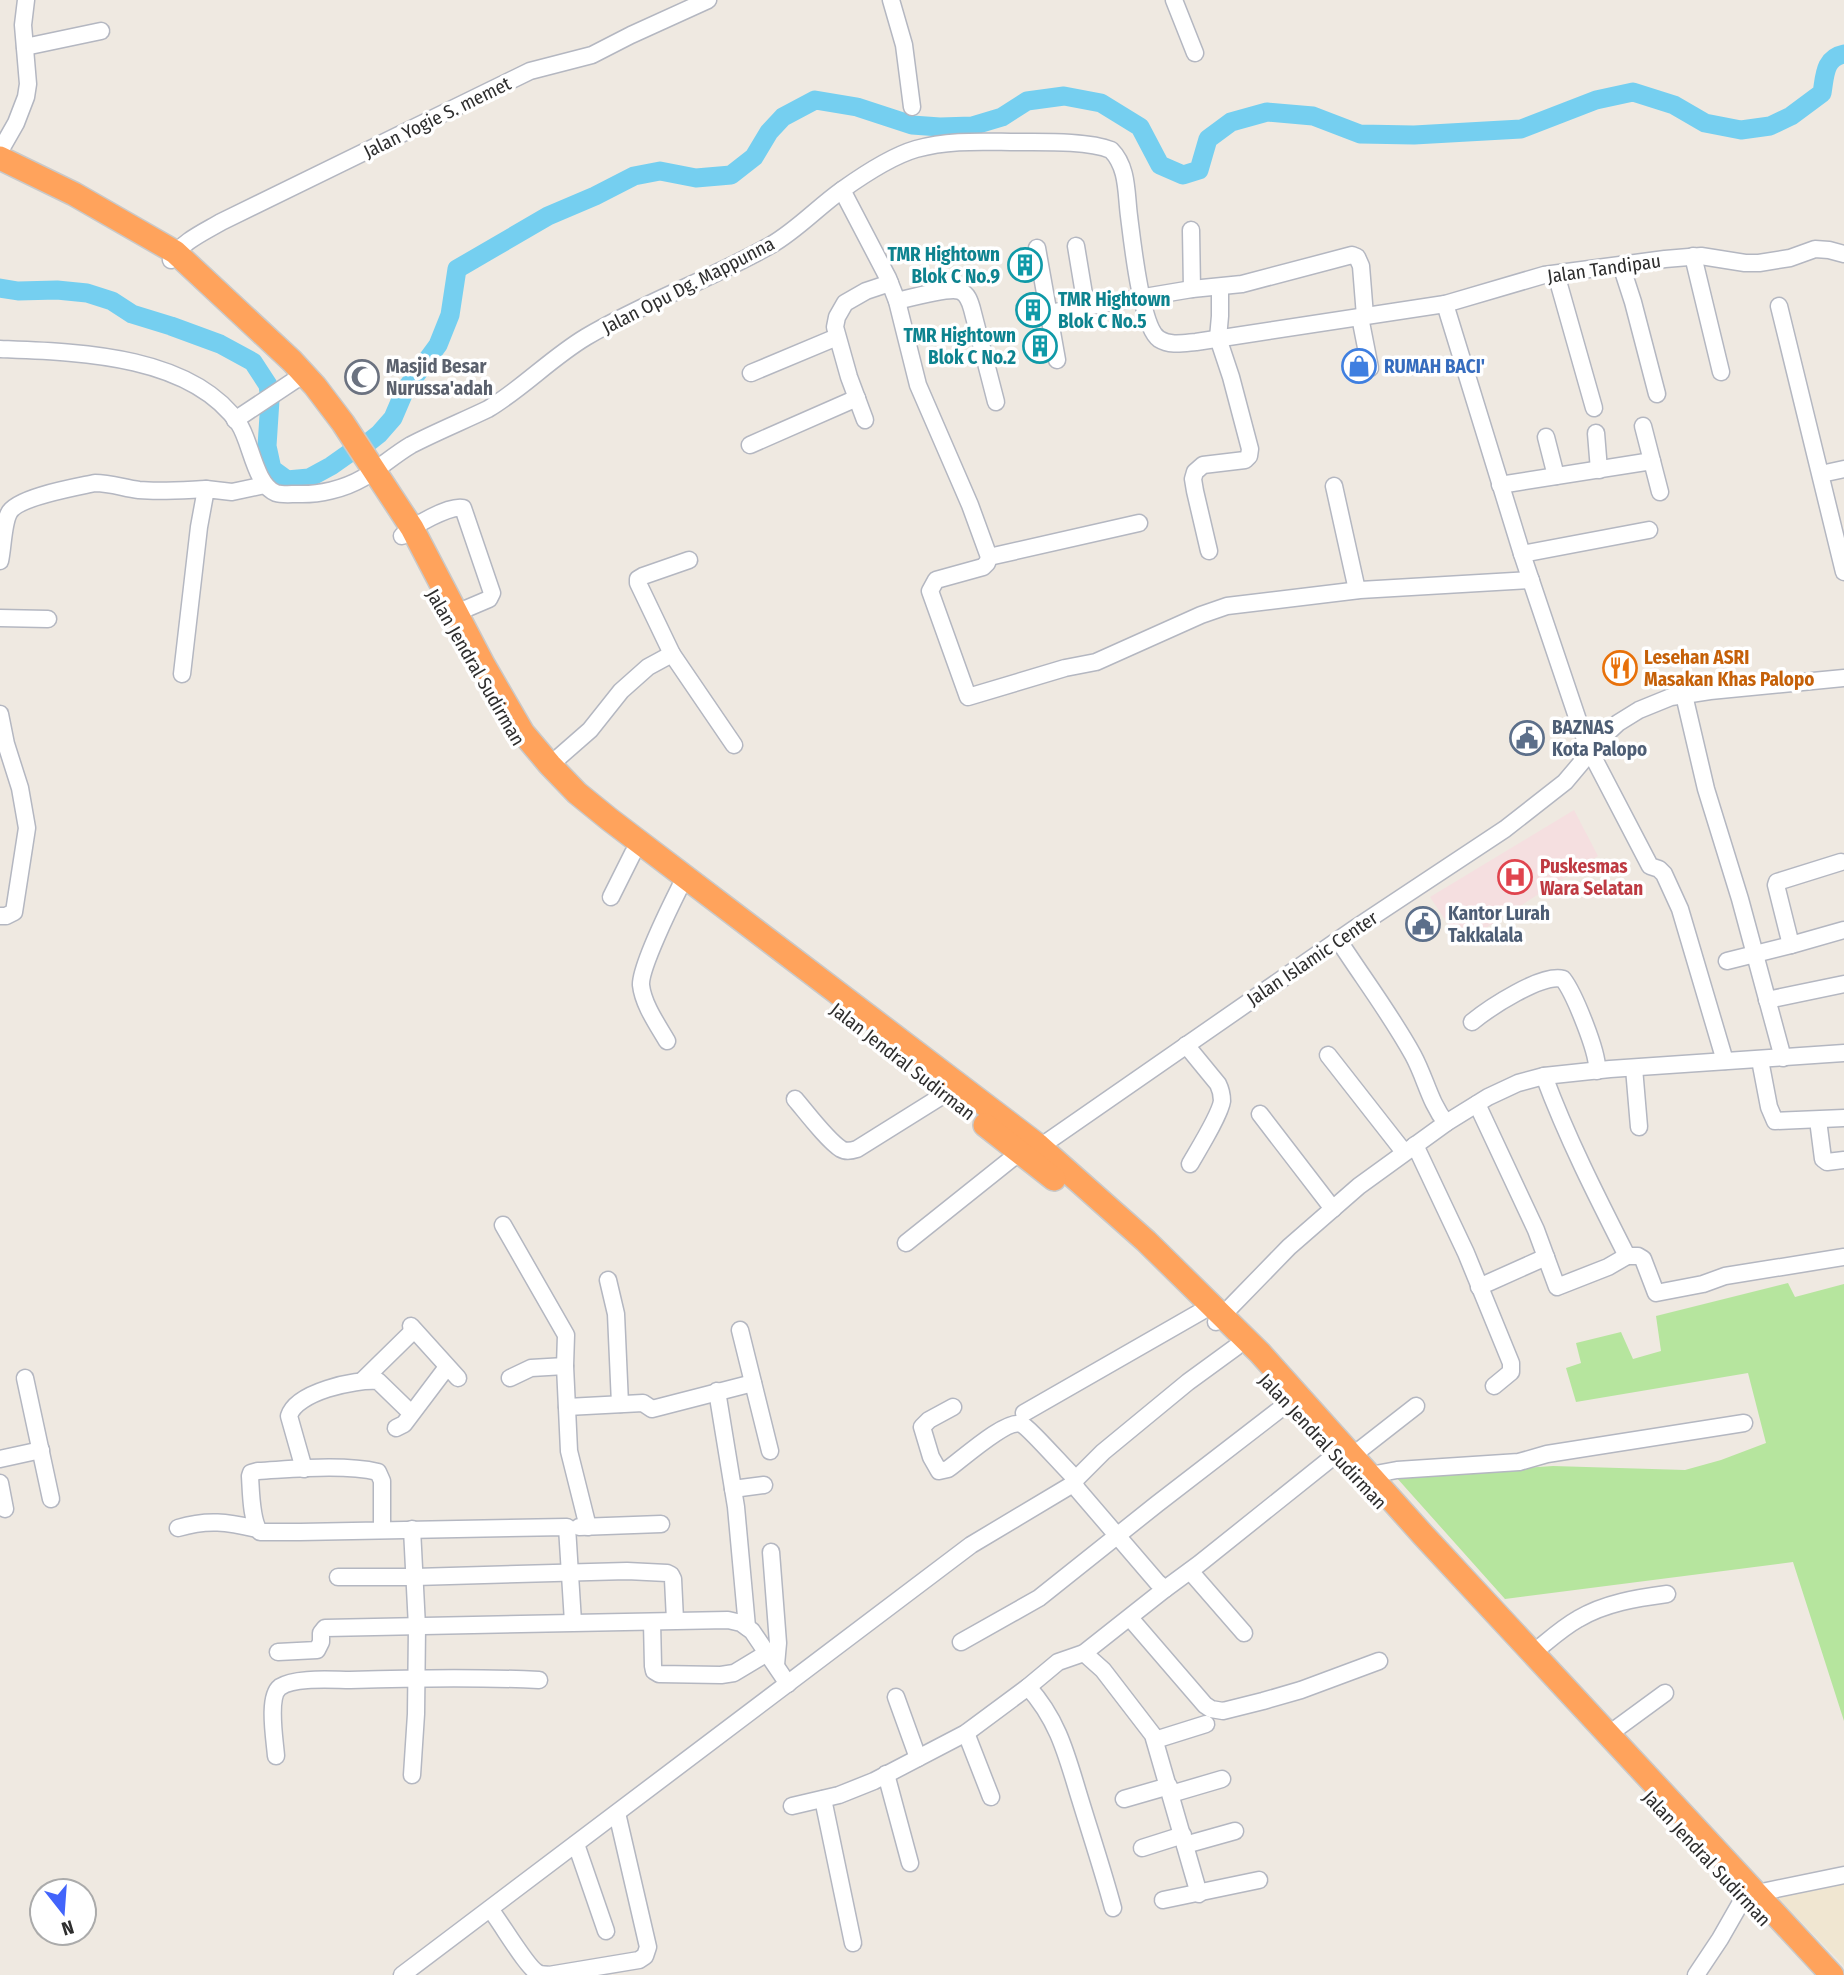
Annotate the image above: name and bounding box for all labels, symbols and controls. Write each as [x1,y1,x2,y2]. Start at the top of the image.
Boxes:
street label: Jalan Yogie S. memet [360,71,515,163]
street label: Jalan Opu Dg. Mappunna [598,232,778,339]
place label: TMR Hightown Blok C No.9 [888,243,1000,288]
building icon: TMR Hightown Blok C No.9 [1006,246,1044,284]
street label: Jalan Tandipau [1546,249,1662,288]
place label: TMR Hightown Blok C No.5 [1058,288,1171,333]
building icon: TMR Hightown Blok C No.5 [1014,291,1052,329]
place label: TMR Hightown Blok C No.2 [904,324,1016,369]
building icon: TMR Hightown Blok C No.2 [1021,327,1059,365]
shop icon: RUMAH BACI' [1340,347,1378,385]
place label: Masjid Besar Nurussa'adah [386,355,493,400]
place label: RUMAH BACI' [1384,355,1485,378]
mosque icon: Masjid Besar Nurussa'adah [343,358,381,396]
street label: Jalan Jendral Sudirman [421,585,530,750]
place label: Lesehan ASRI Masakan Khas Palopo [1644,646,1814,691]
restaurant icon: Lesehan ASRI Masakan Khas Palopo [1601,649,1639,687]
place label: BAZNAS Kota Palopo [1552,716,1647,761]
public building icon: BAZNAS Kota Palopo [1508,719,1546,757]
place label: Puskesmas Wara Selatan [1540,855,1643,900]
hospital icon: Puskesmas Wara Selatan [1496,858,1534,896]
place label: Kantor Lurah Takkalala [1448,902,1550,947]
public building icon: Kantor Lurah Takkalala [1404,905,1442,943]
street label: Jalan Islamic Center [1242,906,1382,1011]
street label: Jalan Jendral Sudirman [826,998,980,1125]
street label: Jalan Jendral Sudirman [1254,1369,1392,1514]
street label: Jalan Jendral Sudirman [1638,1786,1776,1931]
north arrow [28,1877,98,1947]
text: N [59,1915,77,1940]

